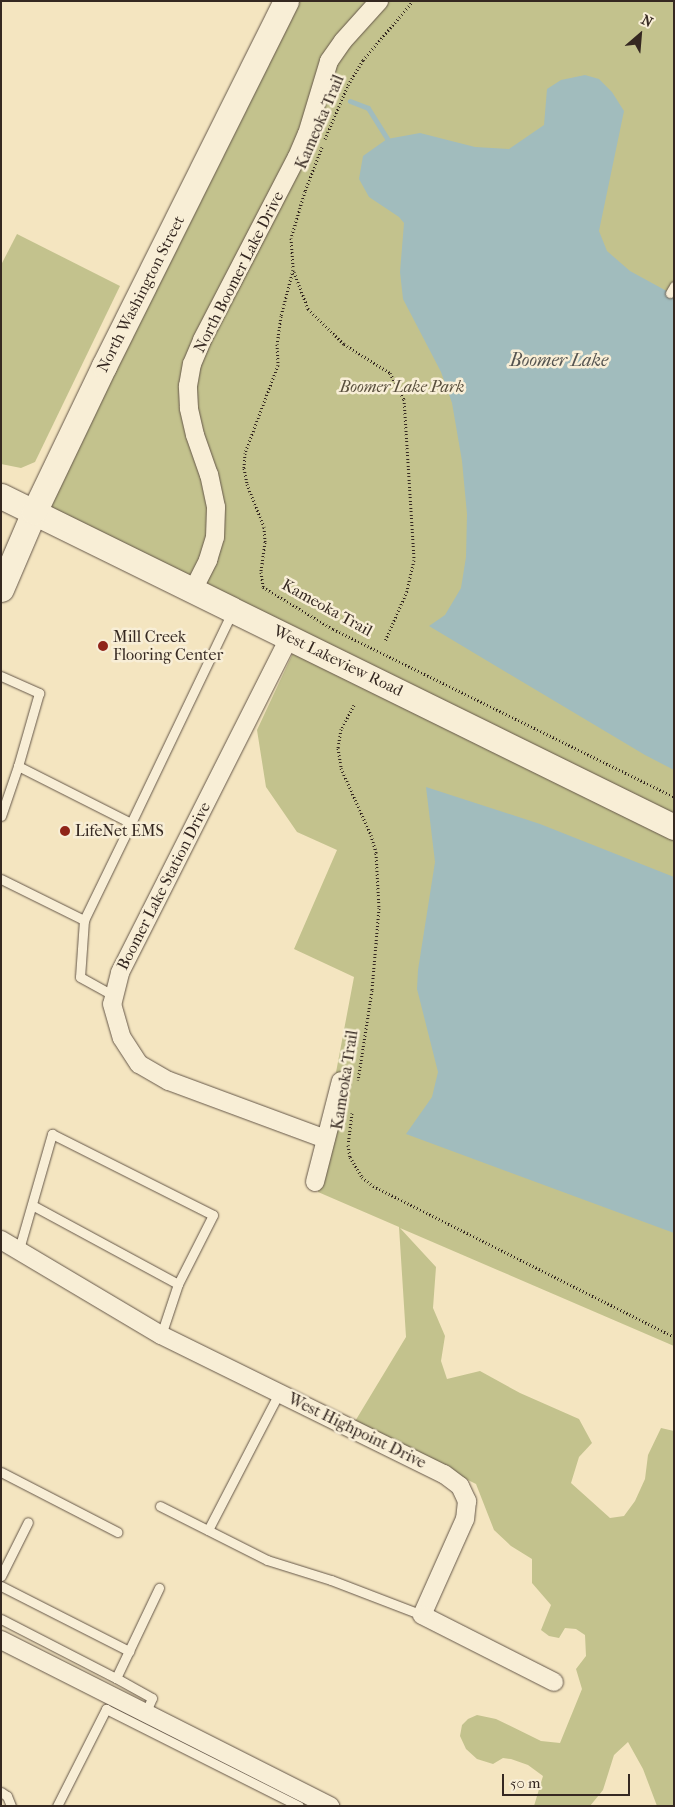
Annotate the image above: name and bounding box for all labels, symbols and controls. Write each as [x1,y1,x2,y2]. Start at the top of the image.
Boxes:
north arrow [615,10,665,60]
text: N [638,11,656,31]
street label: Kameoka Trail [292,72,348,172]
street label: North Boomer Lake Drive [190,188,288,356]
street label: North Washington Street [93,212,189,376]
water label: Boomer Lake [510,350,608,372]
park label: Boomer Lake Park [340,377,464,397]
street label: Kameoka Trail [278,575,376,641]
street label: West Lakeview Road [270,621,406,701]
place label: Mill Creek Flooring Center [113,627,223,665]
marker: Mill Creek Flooring Center [97,640,109,652]
street label: Boomer Lake Station Drive [113,799,215,973]
place label: LifeNet EMS [75,821,164,841]
marker: LifeNet EMS [59,825,71,837]
street label: Kameoka Trail [328,1029,362,1131]
street label: West Highpoint Drive [285,1389,429,1473]
scale bar [505,1764,632,1796]
text: 50 m [510,1774,540,1792]

